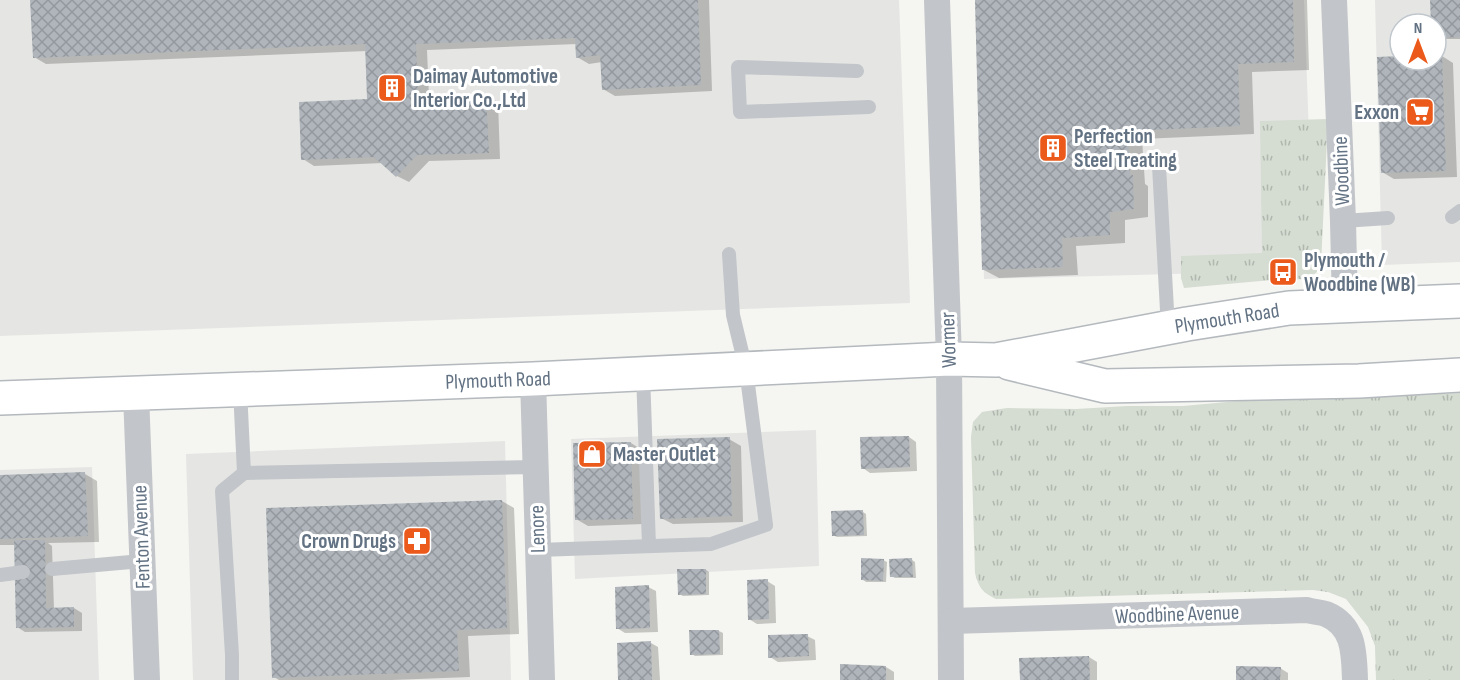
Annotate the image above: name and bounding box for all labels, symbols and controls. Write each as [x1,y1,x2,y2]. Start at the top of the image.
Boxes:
north arrow [1388,12,1448,72]
text: N [1414,19,1422,38]
place label: Daimay Automotive Interior Co.,Ltd [413,64,558,113]
building icon: Daimay Automotive Interior Co.,Ltd [376,72,408,104]
supermarket icon: Exxon [1404,96,1436,128]
place label: Exxon [1354,100,1399,125]
place label: Perfection Steel Treating [1074,124,1177,173]
building icon: Perfection Steel Treating [1037,132,1069,164]
street label: Woodbine [1328,136,1355,206]
place label: Plymouth / Woodbine (WB) [1304,248,1415,297]
bus stop icon: Plymouth / Woodbine (WB) [1267,256,1299,288]
street label: Plymouth Road [1173,298,1281,339]
street label: Wormer [935,312,962,368]
street label: Plymouth Road [445,366,551,395]
shop icon: Master Outlet [576,438,608,470]
place label: Master Outlet [613,442,716,467]
street label: Fenton Avenue [127,485,156,589]
street label: Lenore [524,505,551,553]
pharmacy icon: Crown Drugs [401,525,433,557]
place label: Crown Drugs [301,529,396,554]
street label: Woodbine Avenue [1114,600,1240,629]

